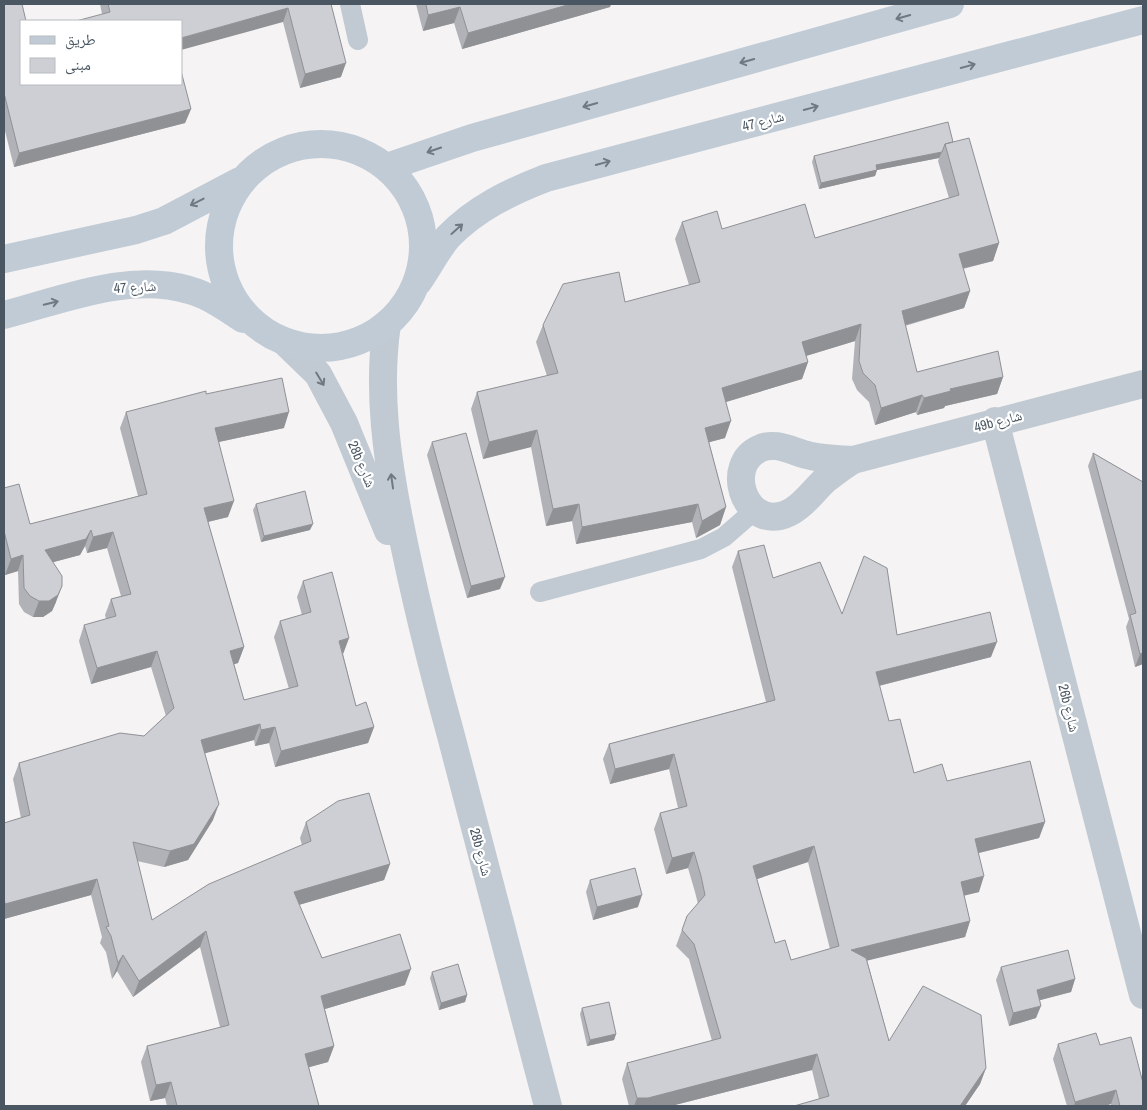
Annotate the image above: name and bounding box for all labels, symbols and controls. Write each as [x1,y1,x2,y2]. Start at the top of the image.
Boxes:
one-way arrow [895,13,911,22]
legend [20,20,182,85]
text: طريق [65,29,96,50]
text: مبنى [65,54,91,75]
one-way arrow [739,57,755,66]
one-way arrow [960,61,976,71]
one-way arrow [583,101,599,111]
one-way arrow [802,103,818,112]
street label: شارع 47 [740,107,786,136]
one-way arrow [427,146,442,155]
one-way arrow [595,158,611,167]
one-way arrow [189,197,204,207]
one-way arrow [451,223,464,235]
street label: شارع 47 [113,277,157,298]
one-way arrow [43,298,59,307]
one-way arrow [316,372,326,386]
street label: 49b شارع [972,406,1024,437]
street label: 28b شارع [343,438,380,490]
one-way arrow [387,473,397,489]
street label: 26b شارع [1053,682,1084,734]
street label: 28b شارع [465,826,496,878]

